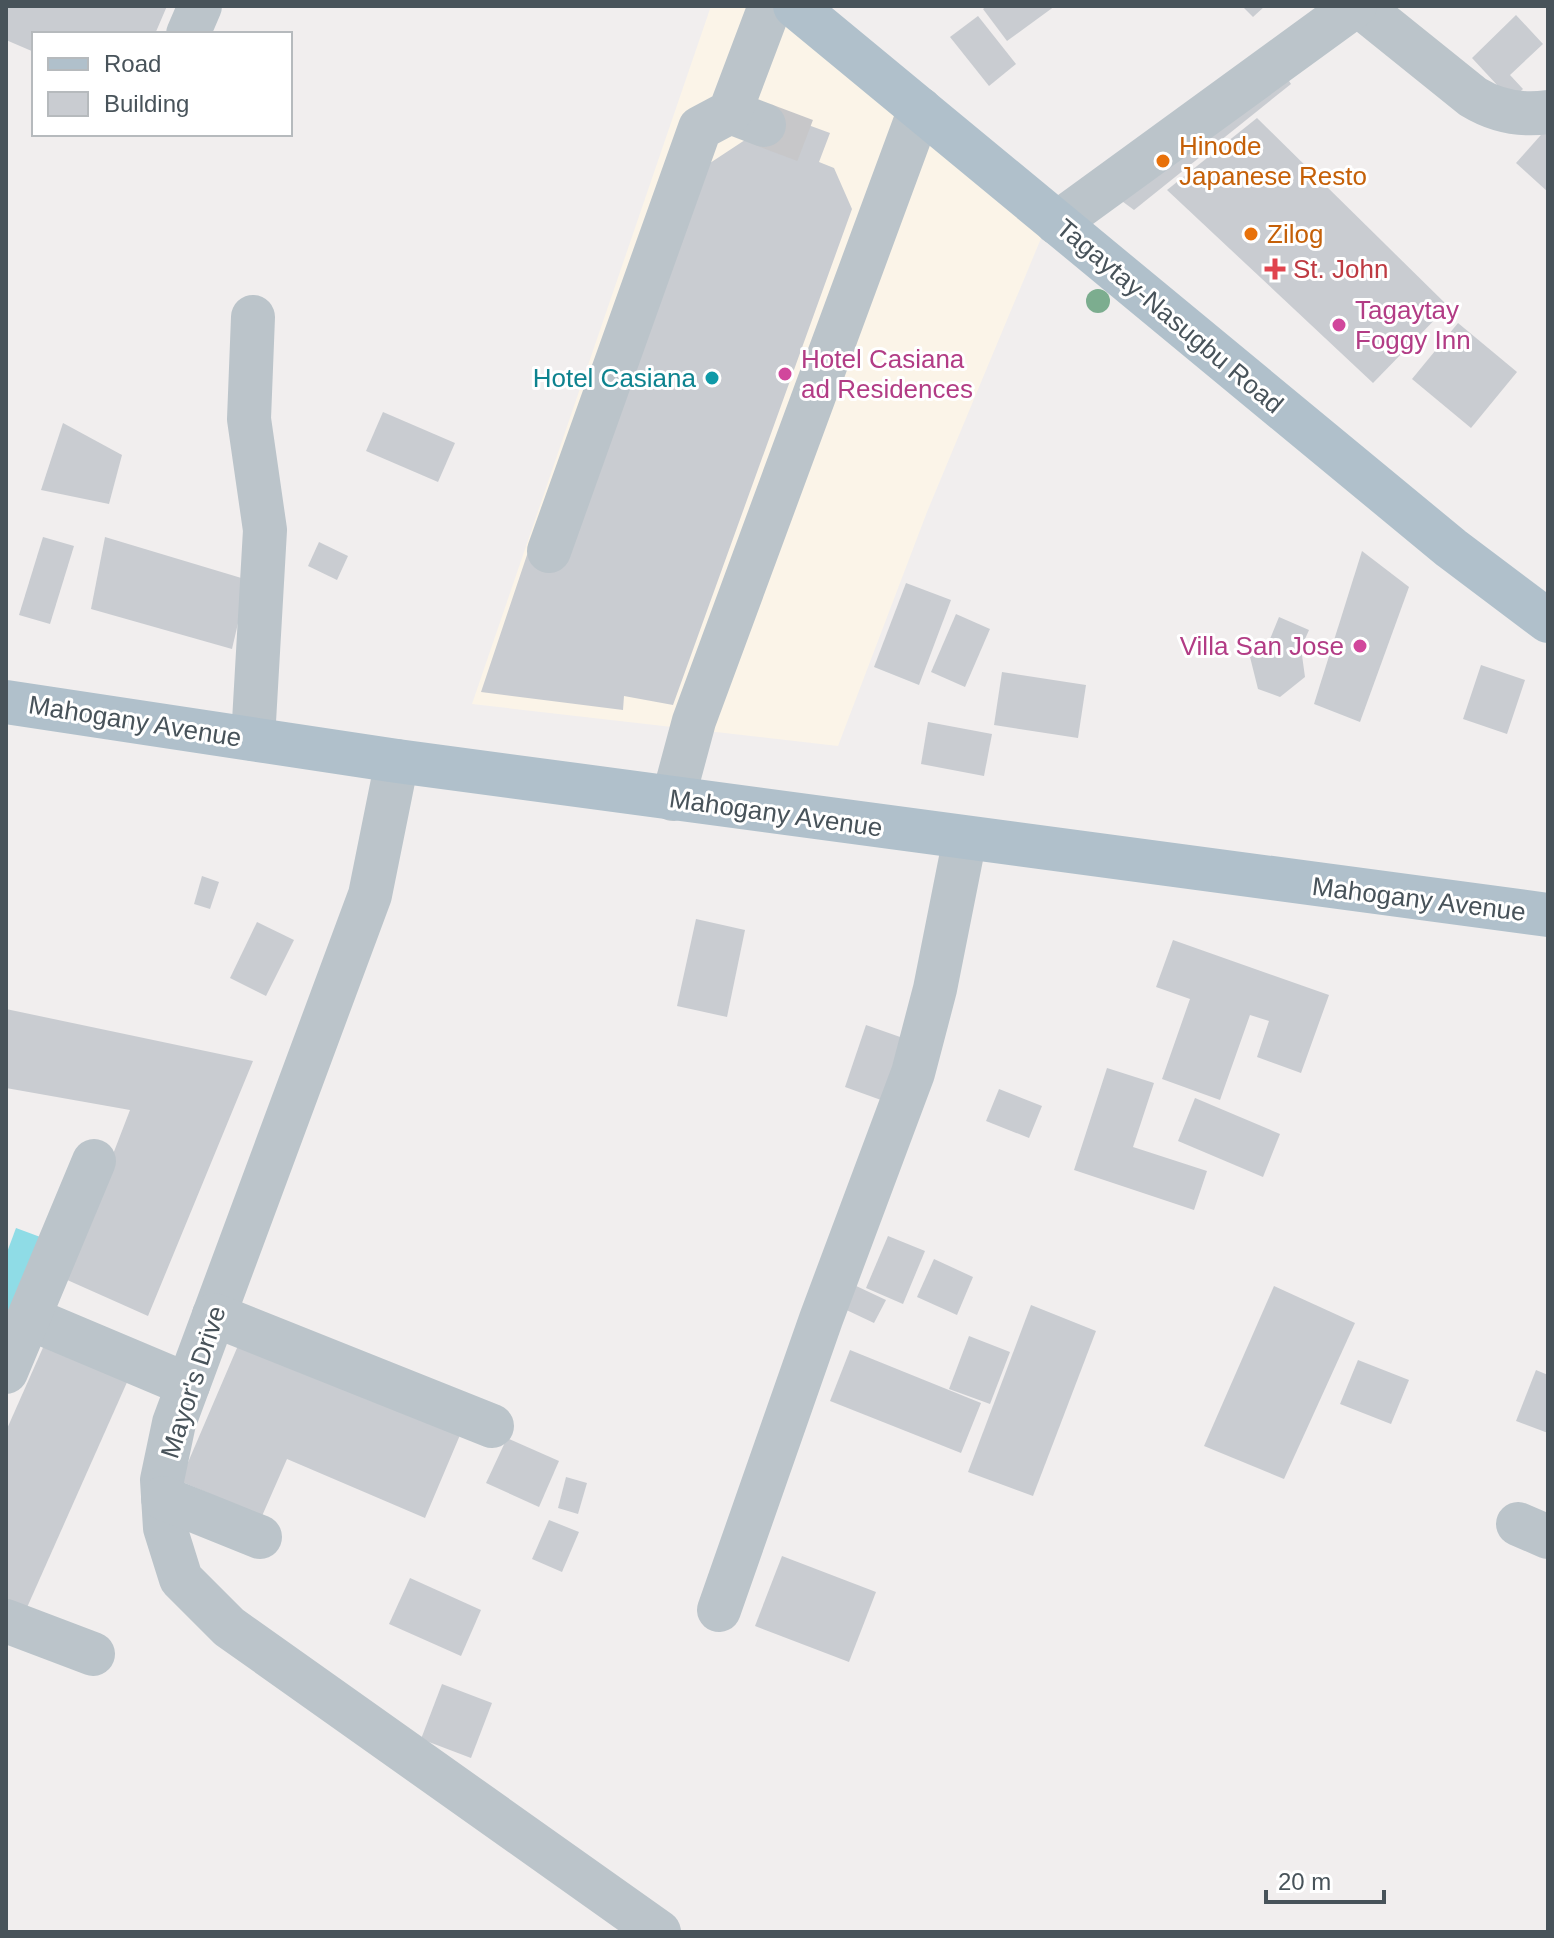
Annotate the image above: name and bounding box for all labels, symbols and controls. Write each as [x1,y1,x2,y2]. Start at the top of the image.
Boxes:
legend [32,32,292,136]
text: Road [104,50,161,77]
text: Building [104,90,189,117]
place label: Hinode Japanese Resto [1179,131,1367,191]
marker: Hinode Japanese Resto [1154,152,1172,170]
street label: Tagaytay-Nasugbu Road [1051,213,1289,419]
place label: Zilog [1267,219,1323,249]
marker: Zilog [1242,225,1260,243]
place label: St. John [1293,254,1388,284]
marker: St. John [1264,258,1286,280]
place label: Tagaytay Foggy Inn [1355,295,1471,355]
marker: Tagaytay Foggy Inn [1330,316,1348,334]
place label: Hotel Casiana ad Residences [801,344,973,404]
place label: Hotel Casiana [533,363,697,393]
marker: Hotel Casiana ad Residences [776,365,794,383]
marker: Hotel Casiana [703,369,721,387]
place label: Villa San Jose [1180,631,1344,661]
marker: Villa San Jose [1351,637,1369,655]
street label: Mahogany Avenue [27,689,243,753]
street label: Mahogany Avenue [667,783,885,843]
street label: Mahogany Avenue [1311,871,1527,927]
street label: Mayor's Drive [154,1302,232,1462]
scale bar [1266,1854,1384,1904]
text: 20 m [1278,1868,1331,1895]

